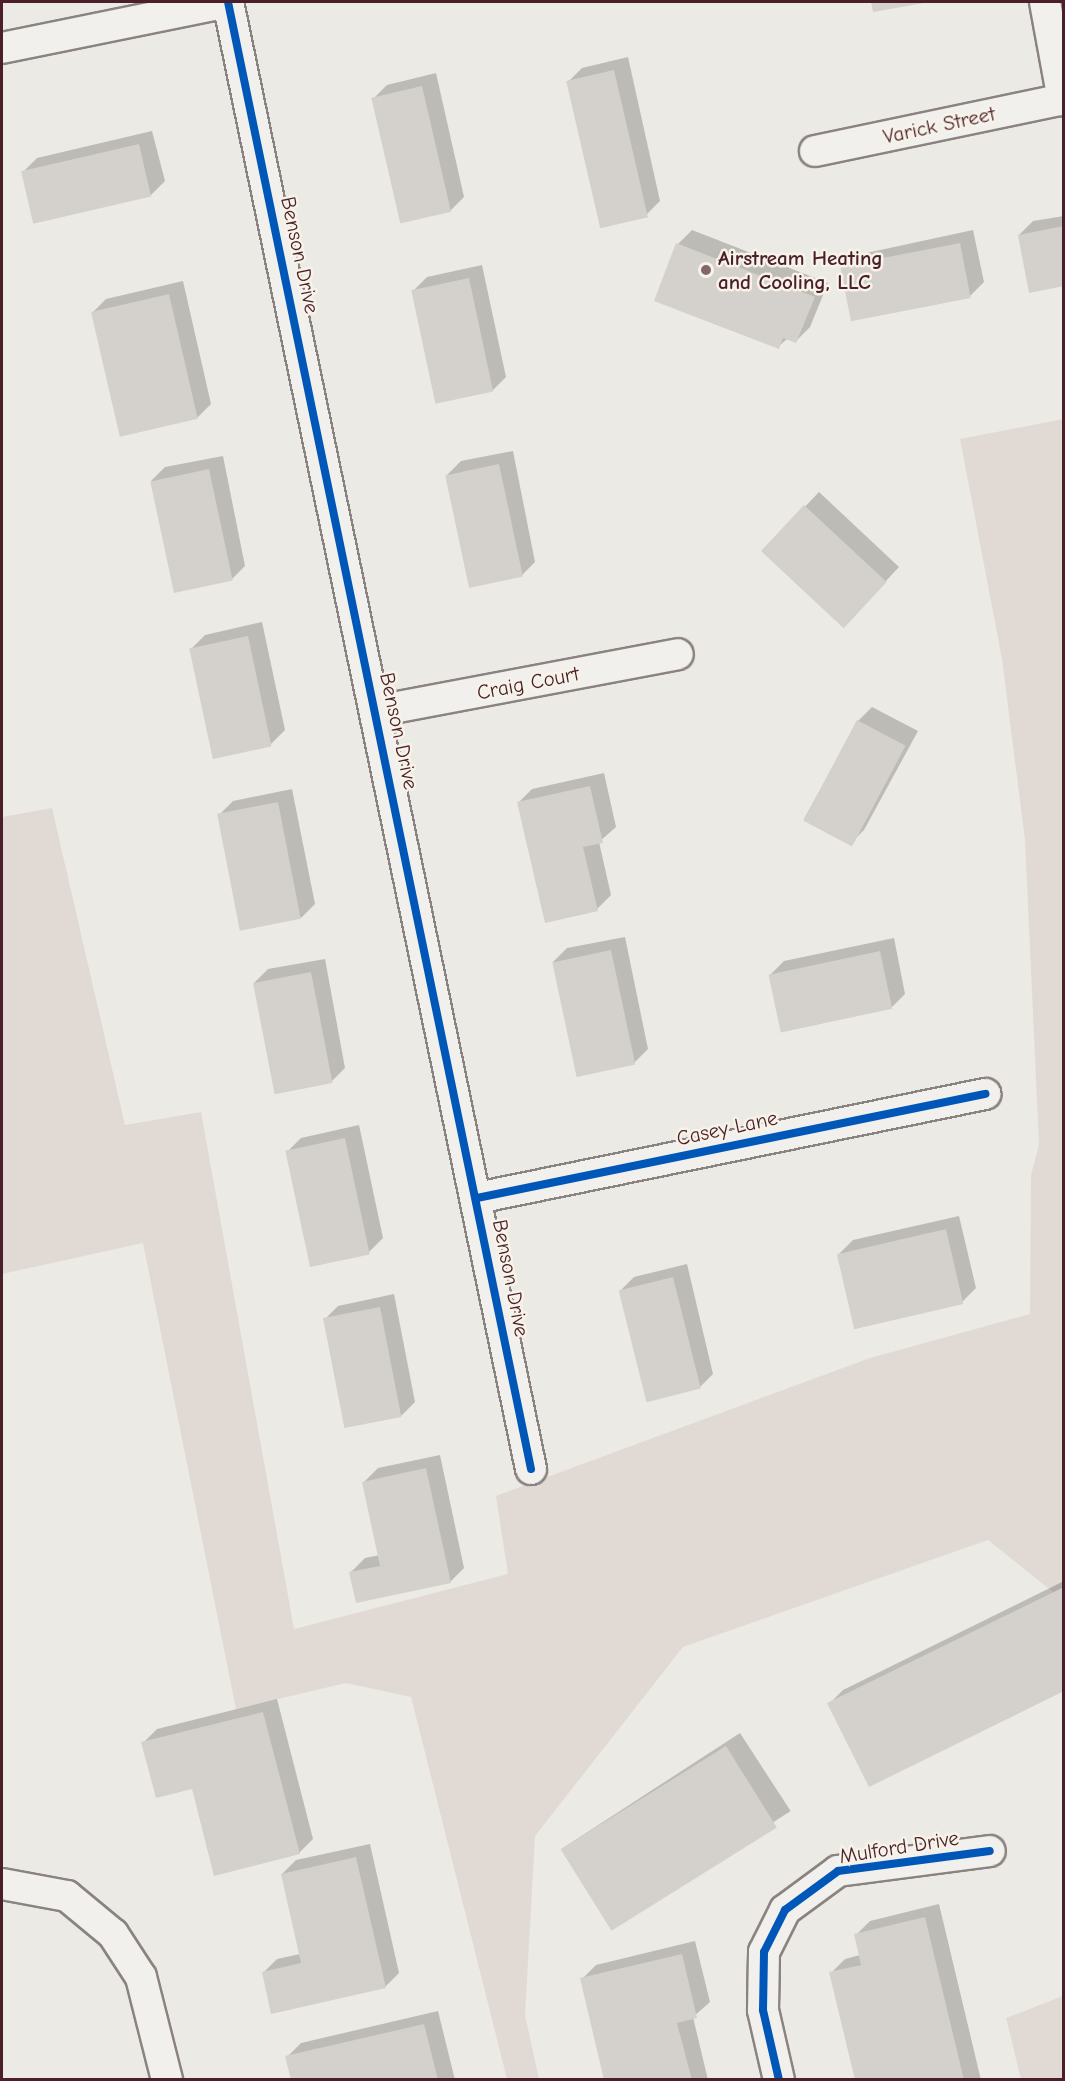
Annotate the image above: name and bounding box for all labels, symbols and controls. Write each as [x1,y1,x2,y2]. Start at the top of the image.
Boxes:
street label: Varick Street [881,101,997,149]
street label: Benson Drive [275,194,325,316]
place label: Airstream Heating and Cooling, LLC [718,245,883,295]
marker: Airstream Heating and Cooling, LLC [699,263,713,277]
street label: Craig Court [475,661,581,705]
street label: Benson Drive [374,670,424,792]
street label: Casey Lane [674,1105,780,1151]
street label: Benson Drive [487,1217,535,1339]
street label: Mulford Drive [837,1825,961,1869]

